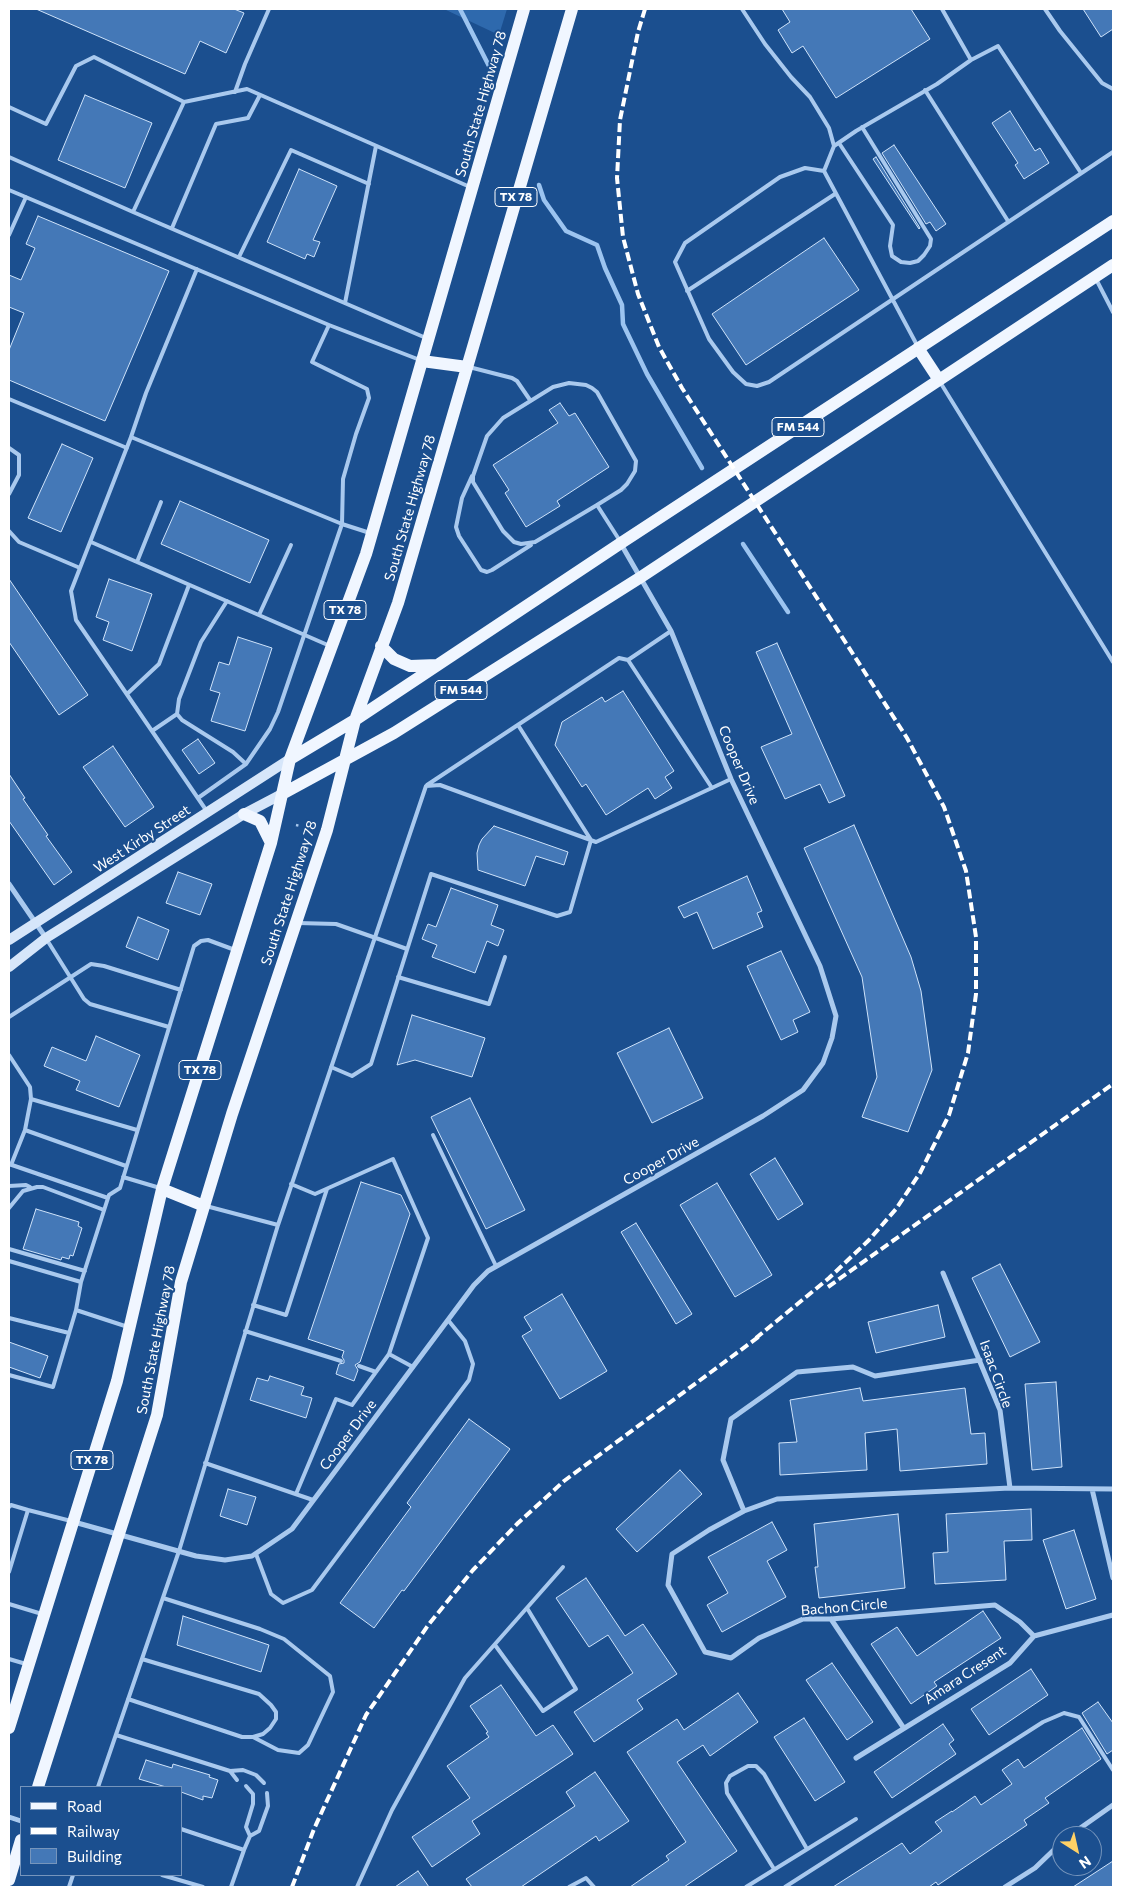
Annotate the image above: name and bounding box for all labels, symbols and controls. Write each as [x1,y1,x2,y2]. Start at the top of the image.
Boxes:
street label: South State Highway 78 [452,29,510,179]
road number: TX 78 [495,188,537,206]
road number: FM 544 [772,418,824,437]
street label: South State Highway 78 [381,433,439,583]
road number: TX 78 [324,600,366,620]
road number: FM 544 [435,680,487,700]
street label: Cooper Drive [715,723,763,807]
street label: West Kirby Street [91,802,193,876]
street label: South State Highway 78 [258,818,320,968]
road number: TX 78 [179,1060,221,1080]
street label: Cooper Drive [620,1133,702,1189]
street label: South State Highway 78 [133,1264,179,1416]
street label: Isaac Circle [976,1338,1016,1410]
street label: Cooper Drive [316,1396,380,1474]
road number: TX 78 [71,1450,113,1470]
street label: Bachon Circle [800,1595,888,1619]
street label: Amara Cresent [921,1642,1009,1708]
legend [20,1786,182,1876]
text: Road [67,1797,102,1815]
text: Railway [67,1822,120,1840]
north arrow [1052,1826,1102,1876]
text: Building [67,1847,122,1865]
text: N [1076,1853,1094,1873]

